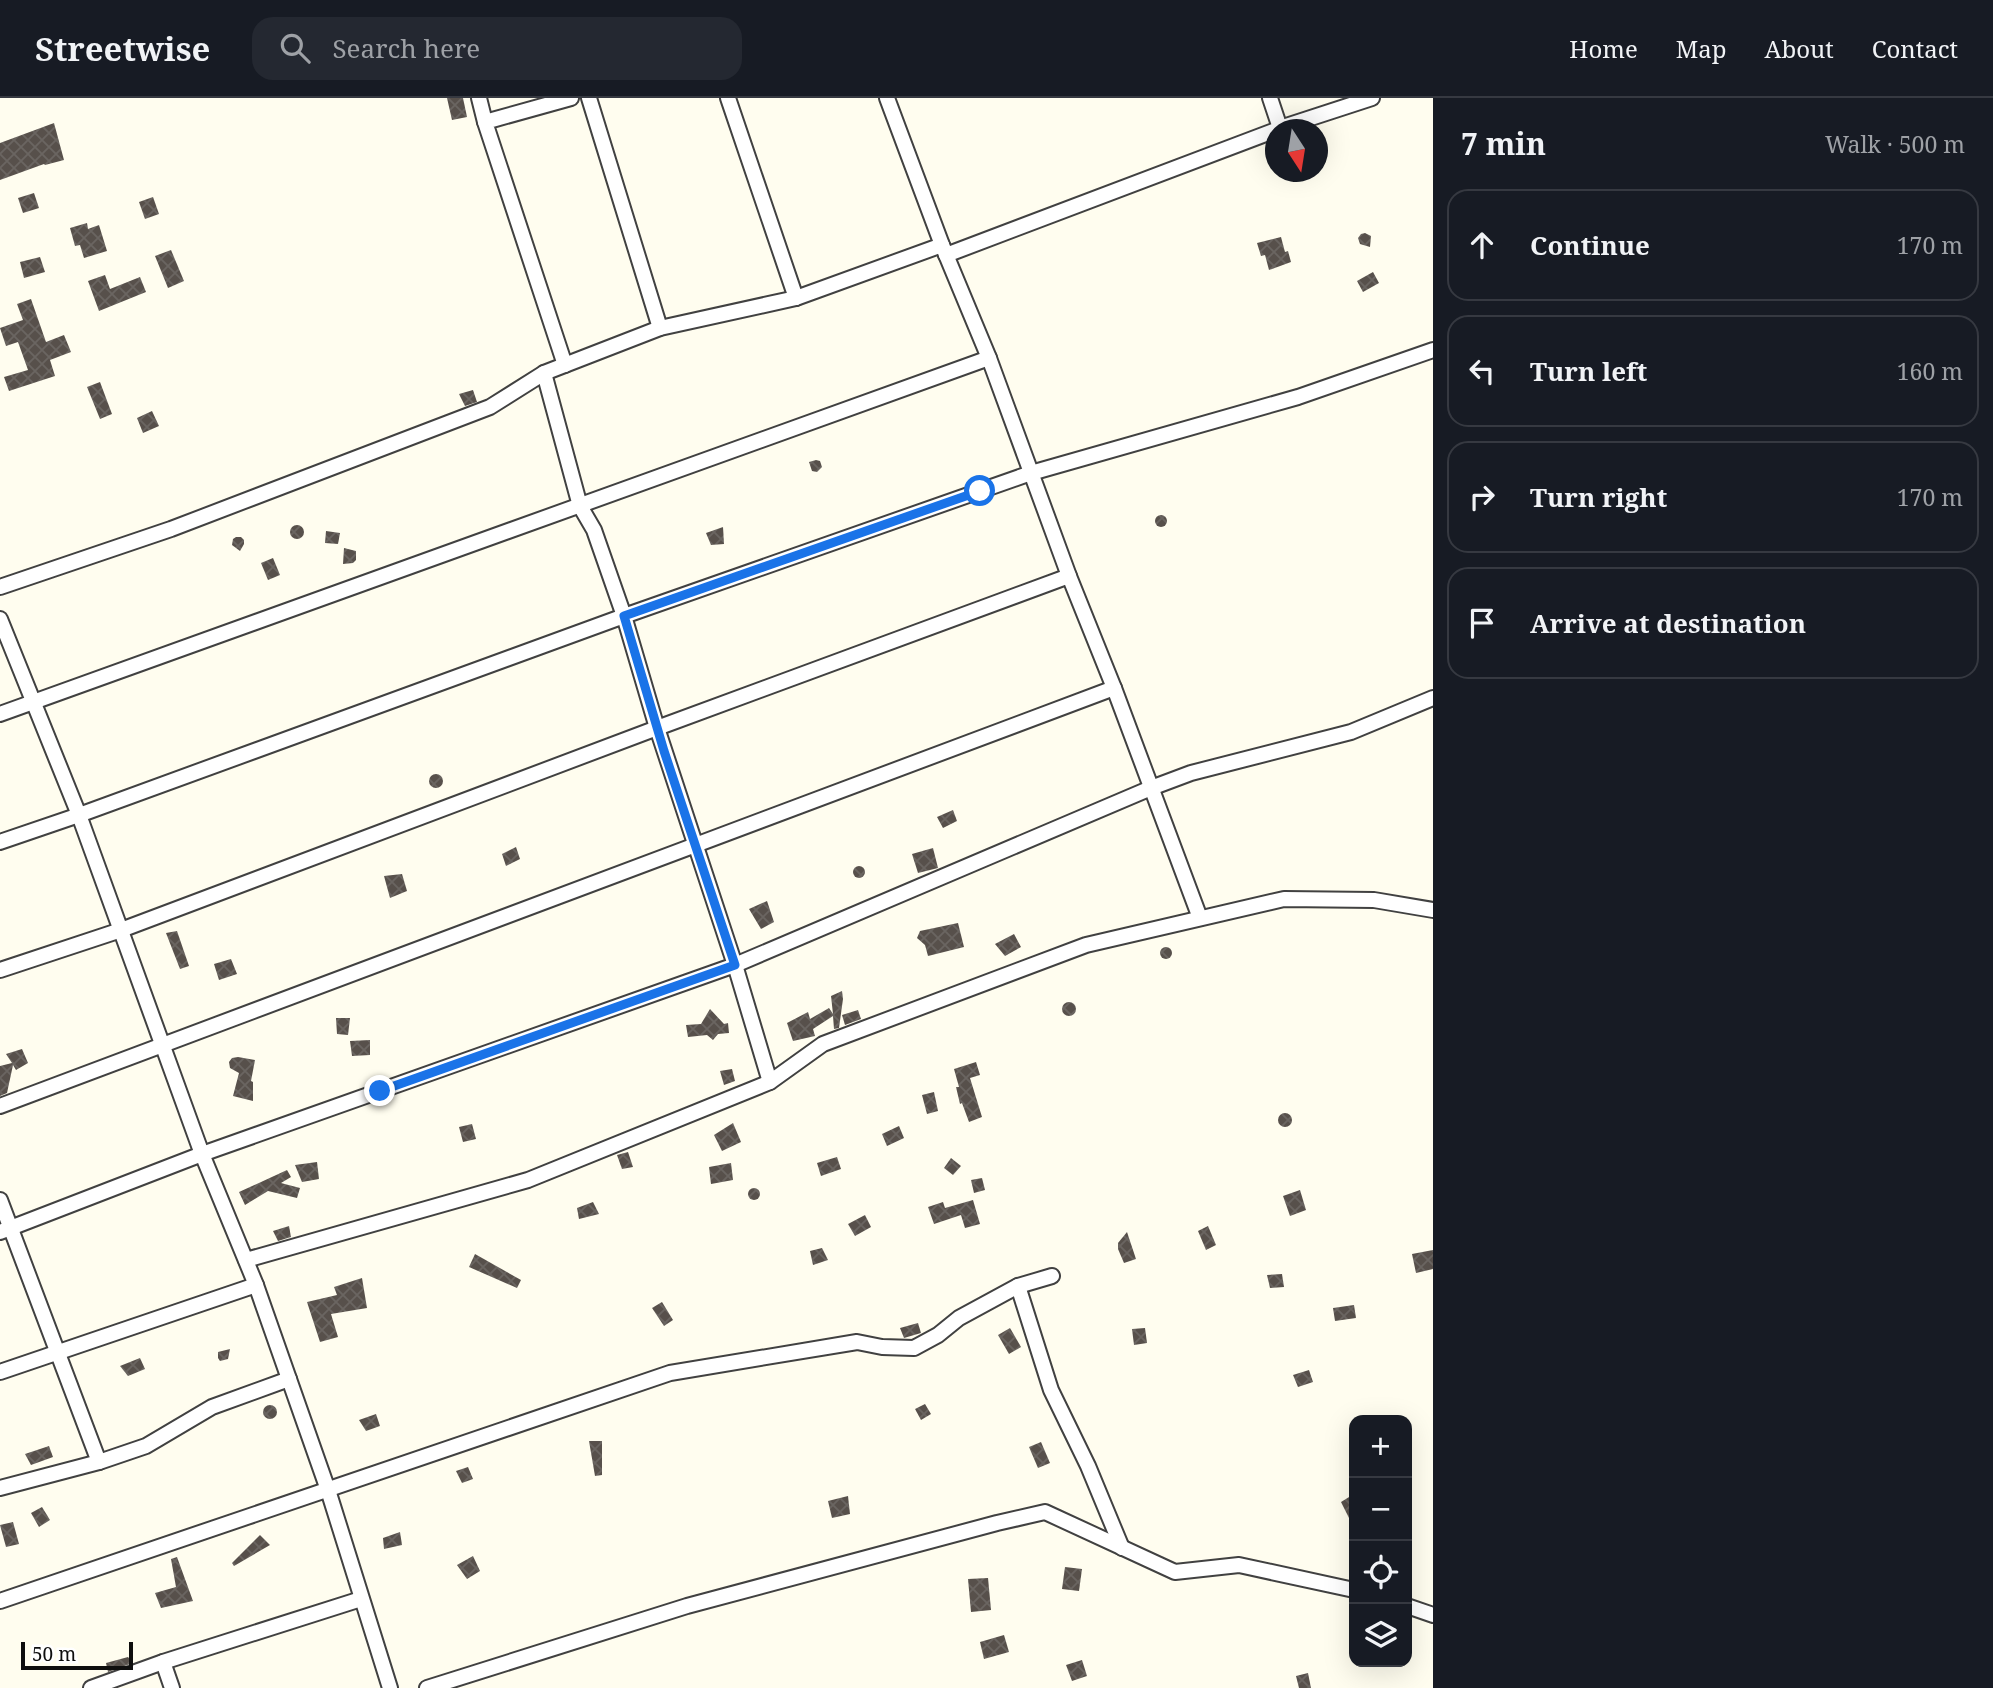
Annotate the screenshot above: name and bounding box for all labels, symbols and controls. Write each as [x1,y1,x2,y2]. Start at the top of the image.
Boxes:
search box [252,17,742,80]
text: Streetwise [35,26,210,71]
icon: search [276,29,314,67]
text: Search here [332,30,480,66]
text: Home [1569,32,1638,65]
text: Map [1676,32,1727,65]
text: About [1765,32,1834,65]
text: Contact [1872,32,1958,65]
north arrow [1265,119,1328,182]
text: 7 min [1461,123,1546,164]
text: Walk · 500 m [1825,128,1965,160]
icon: ahead [1463,226,1501,264]
text: Continue [1530,227,1650,263]
text: 170 m [1897,229,1963,261]
icon: left [1463,352,1501,390]
text: Turn left [1530,353,1647,389]
text: 160 m [1897,355,1963,387]
route start [964,475,995,506]
icon: right [1463,478,1501,516]
text: Turn right [1530,479,1667,515]
text: 170 m [1897,481,1963,513]
icon: arrive [1463,604,1501,642]
text: Arrive at destination [1530,605,1806,641]
route end [364,1075,395,1106]
map controls [1349,1415,1412,1667]
button: + [1349,1415,1412,1478]
button: − [1349,1478,1412,1541]
button: locate [1349,1541,1412,1604]
button: layers [1349,1604,1412,1667]
scale bar [21,1639,133,1671]
text: 50 m [32,1641,76,1667]

